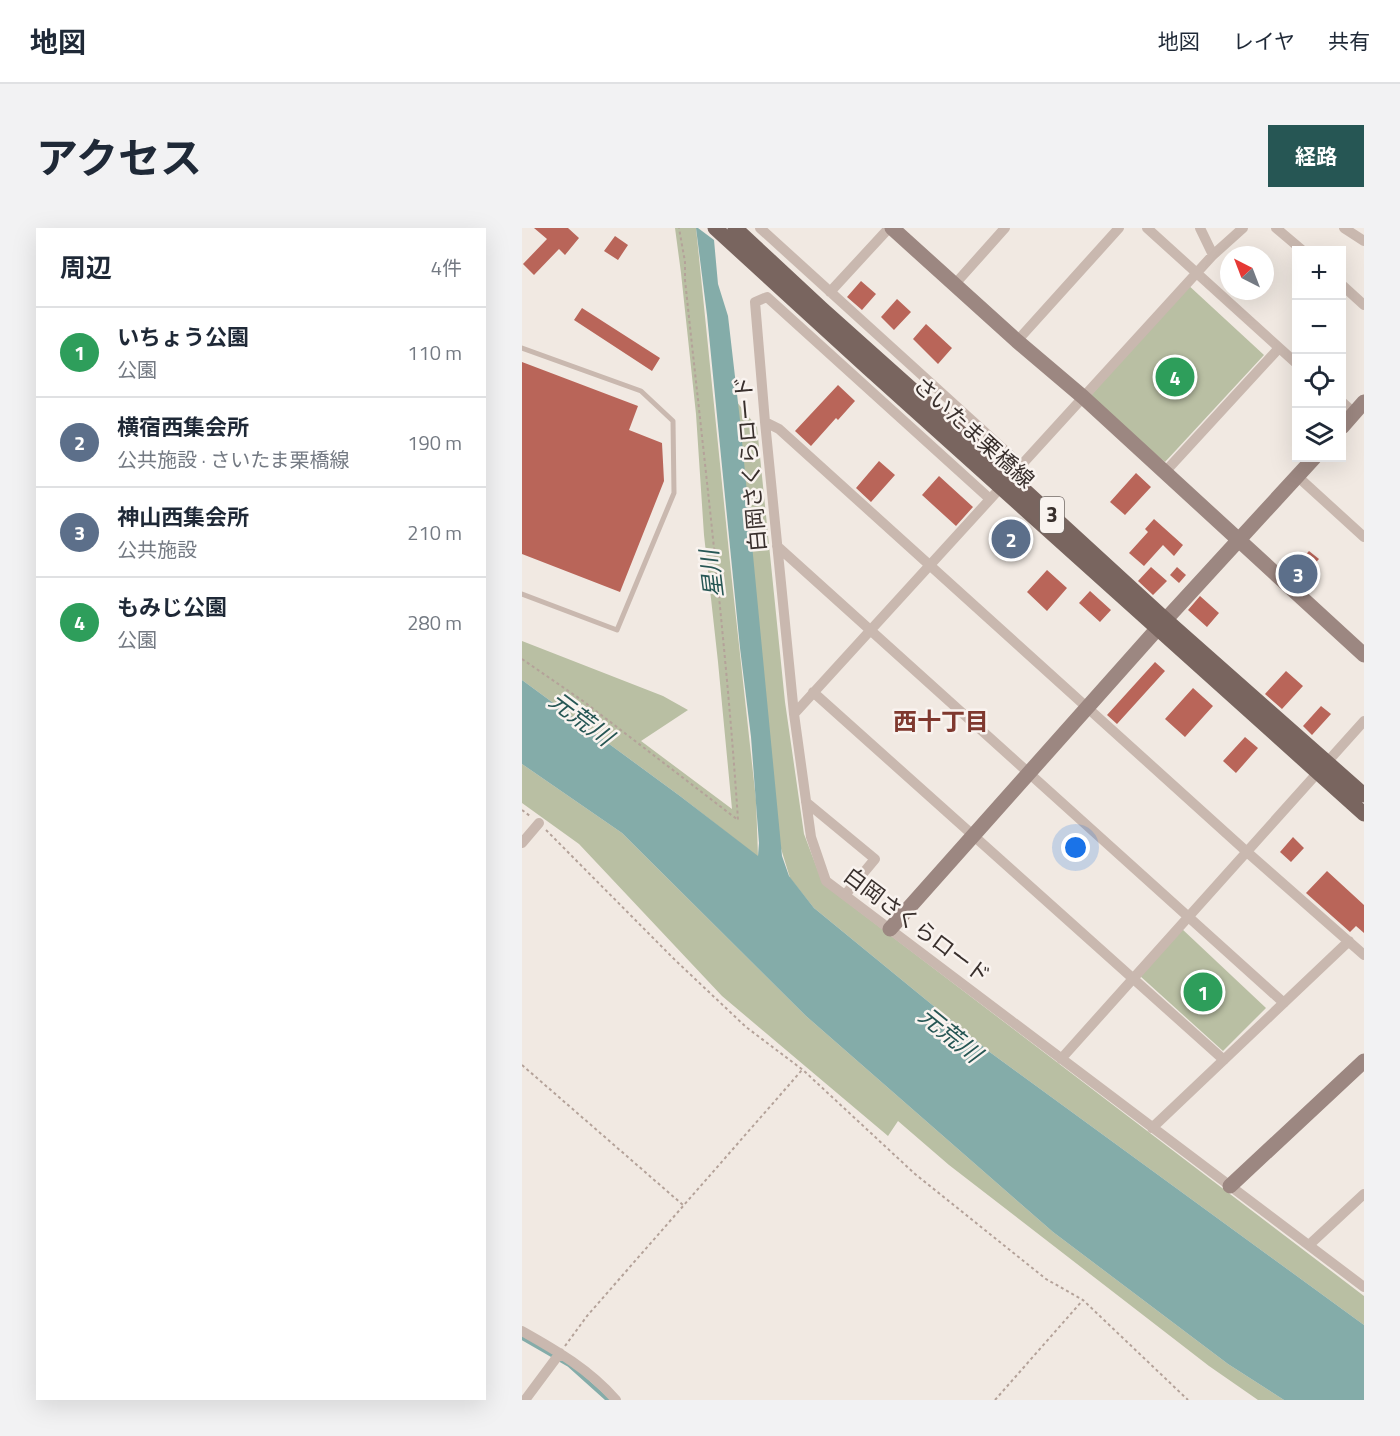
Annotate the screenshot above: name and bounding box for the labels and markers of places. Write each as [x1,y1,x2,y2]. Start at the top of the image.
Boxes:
pin: 4 [1156,354,1194,400]
pin: 2 [992,516,1030,562]
pin: 3 [1278,552,1318,596]
pin: 1 [1184,970,1222,1014]

